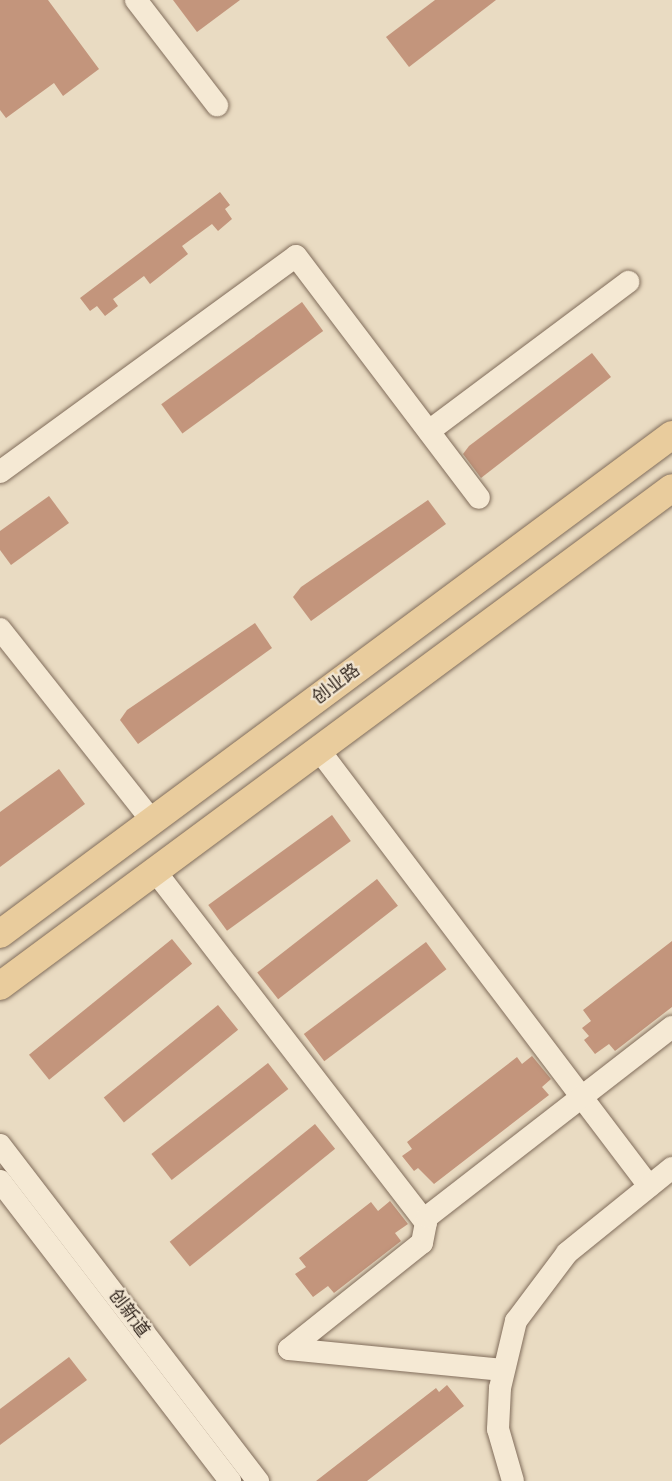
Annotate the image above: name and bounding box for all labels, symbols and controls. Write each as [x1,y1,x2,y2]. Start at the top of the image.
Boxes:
street label: 创业路 [308,659,364,709]
street label: 创新道 [104,1285,154,1341]

